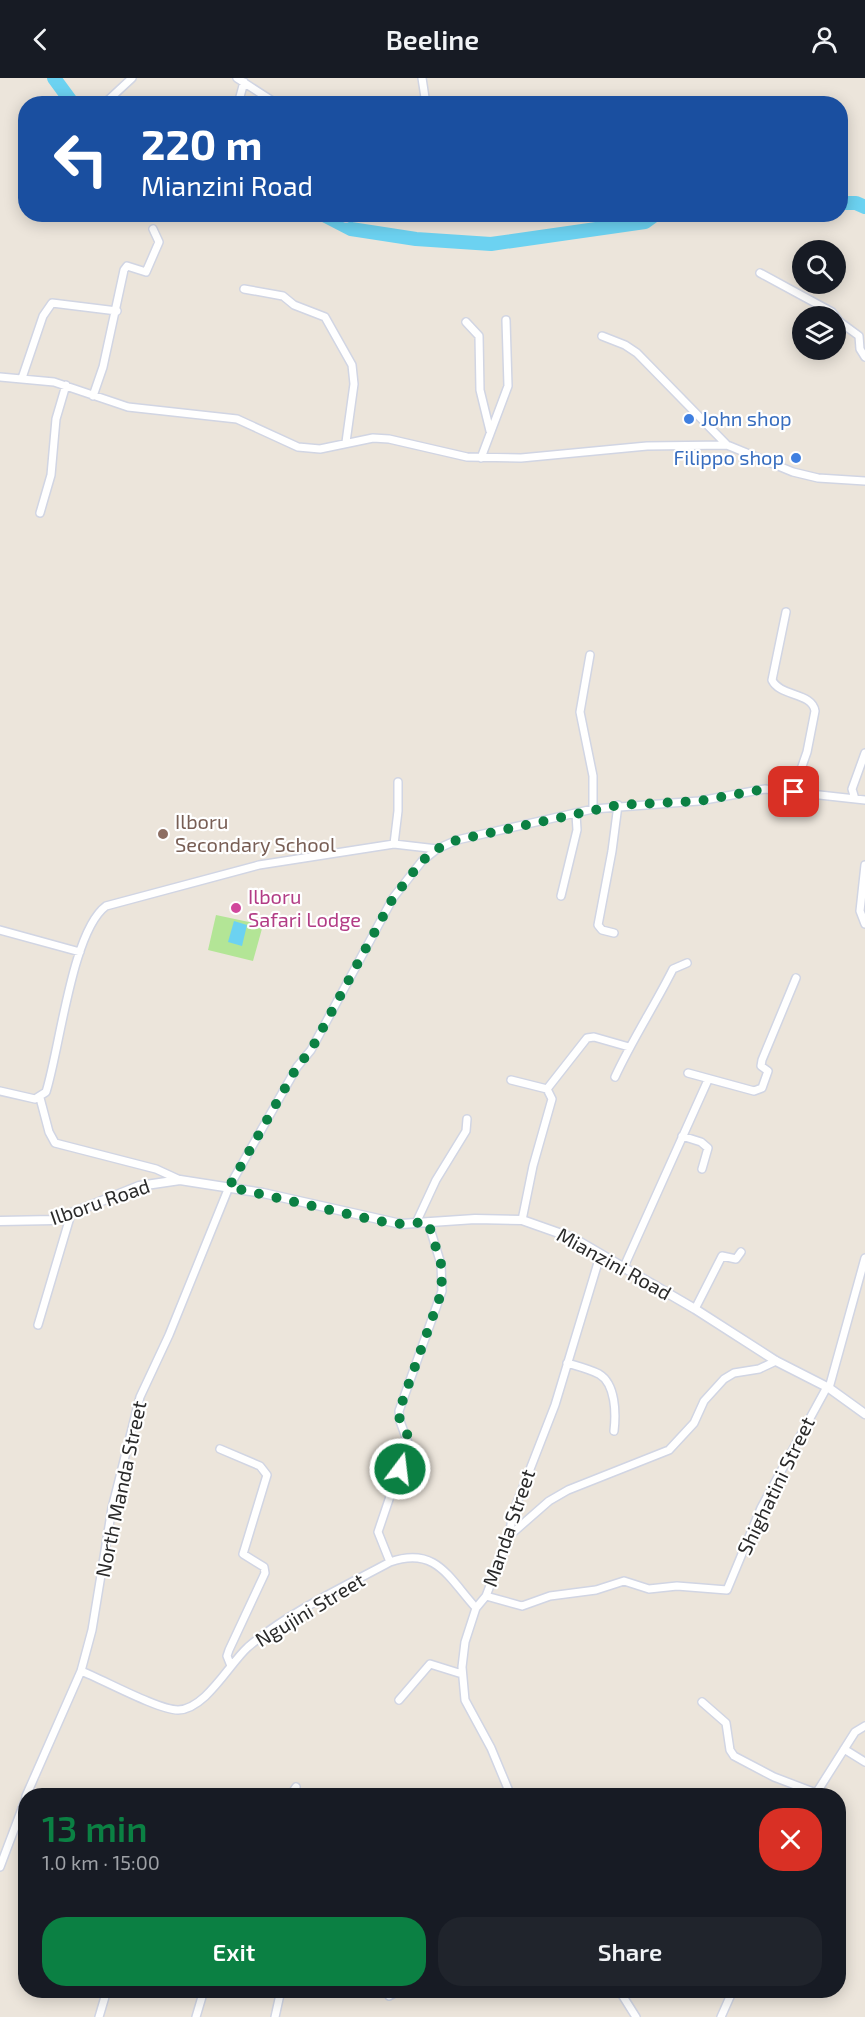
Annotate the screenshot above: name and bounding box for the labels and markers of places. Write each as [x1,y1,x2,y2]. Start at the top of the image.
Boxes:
place label: John shop [701,406,792,430]
marker: John shop [682,412,696,426]
place label: Filippo shop [674,445,784,469]
marker: Filippo shop [789,451,803,465]
pin [768,766,819,817]
place label: Ilboru Secondary School [175,809,336,856]
marker: Ilboru Secondary School [156,827,170,841]
place label: Ilboru Safari Lodge [248,884,361,931]
marker: Ilboru Safari Lodge [229,901,243,915]

